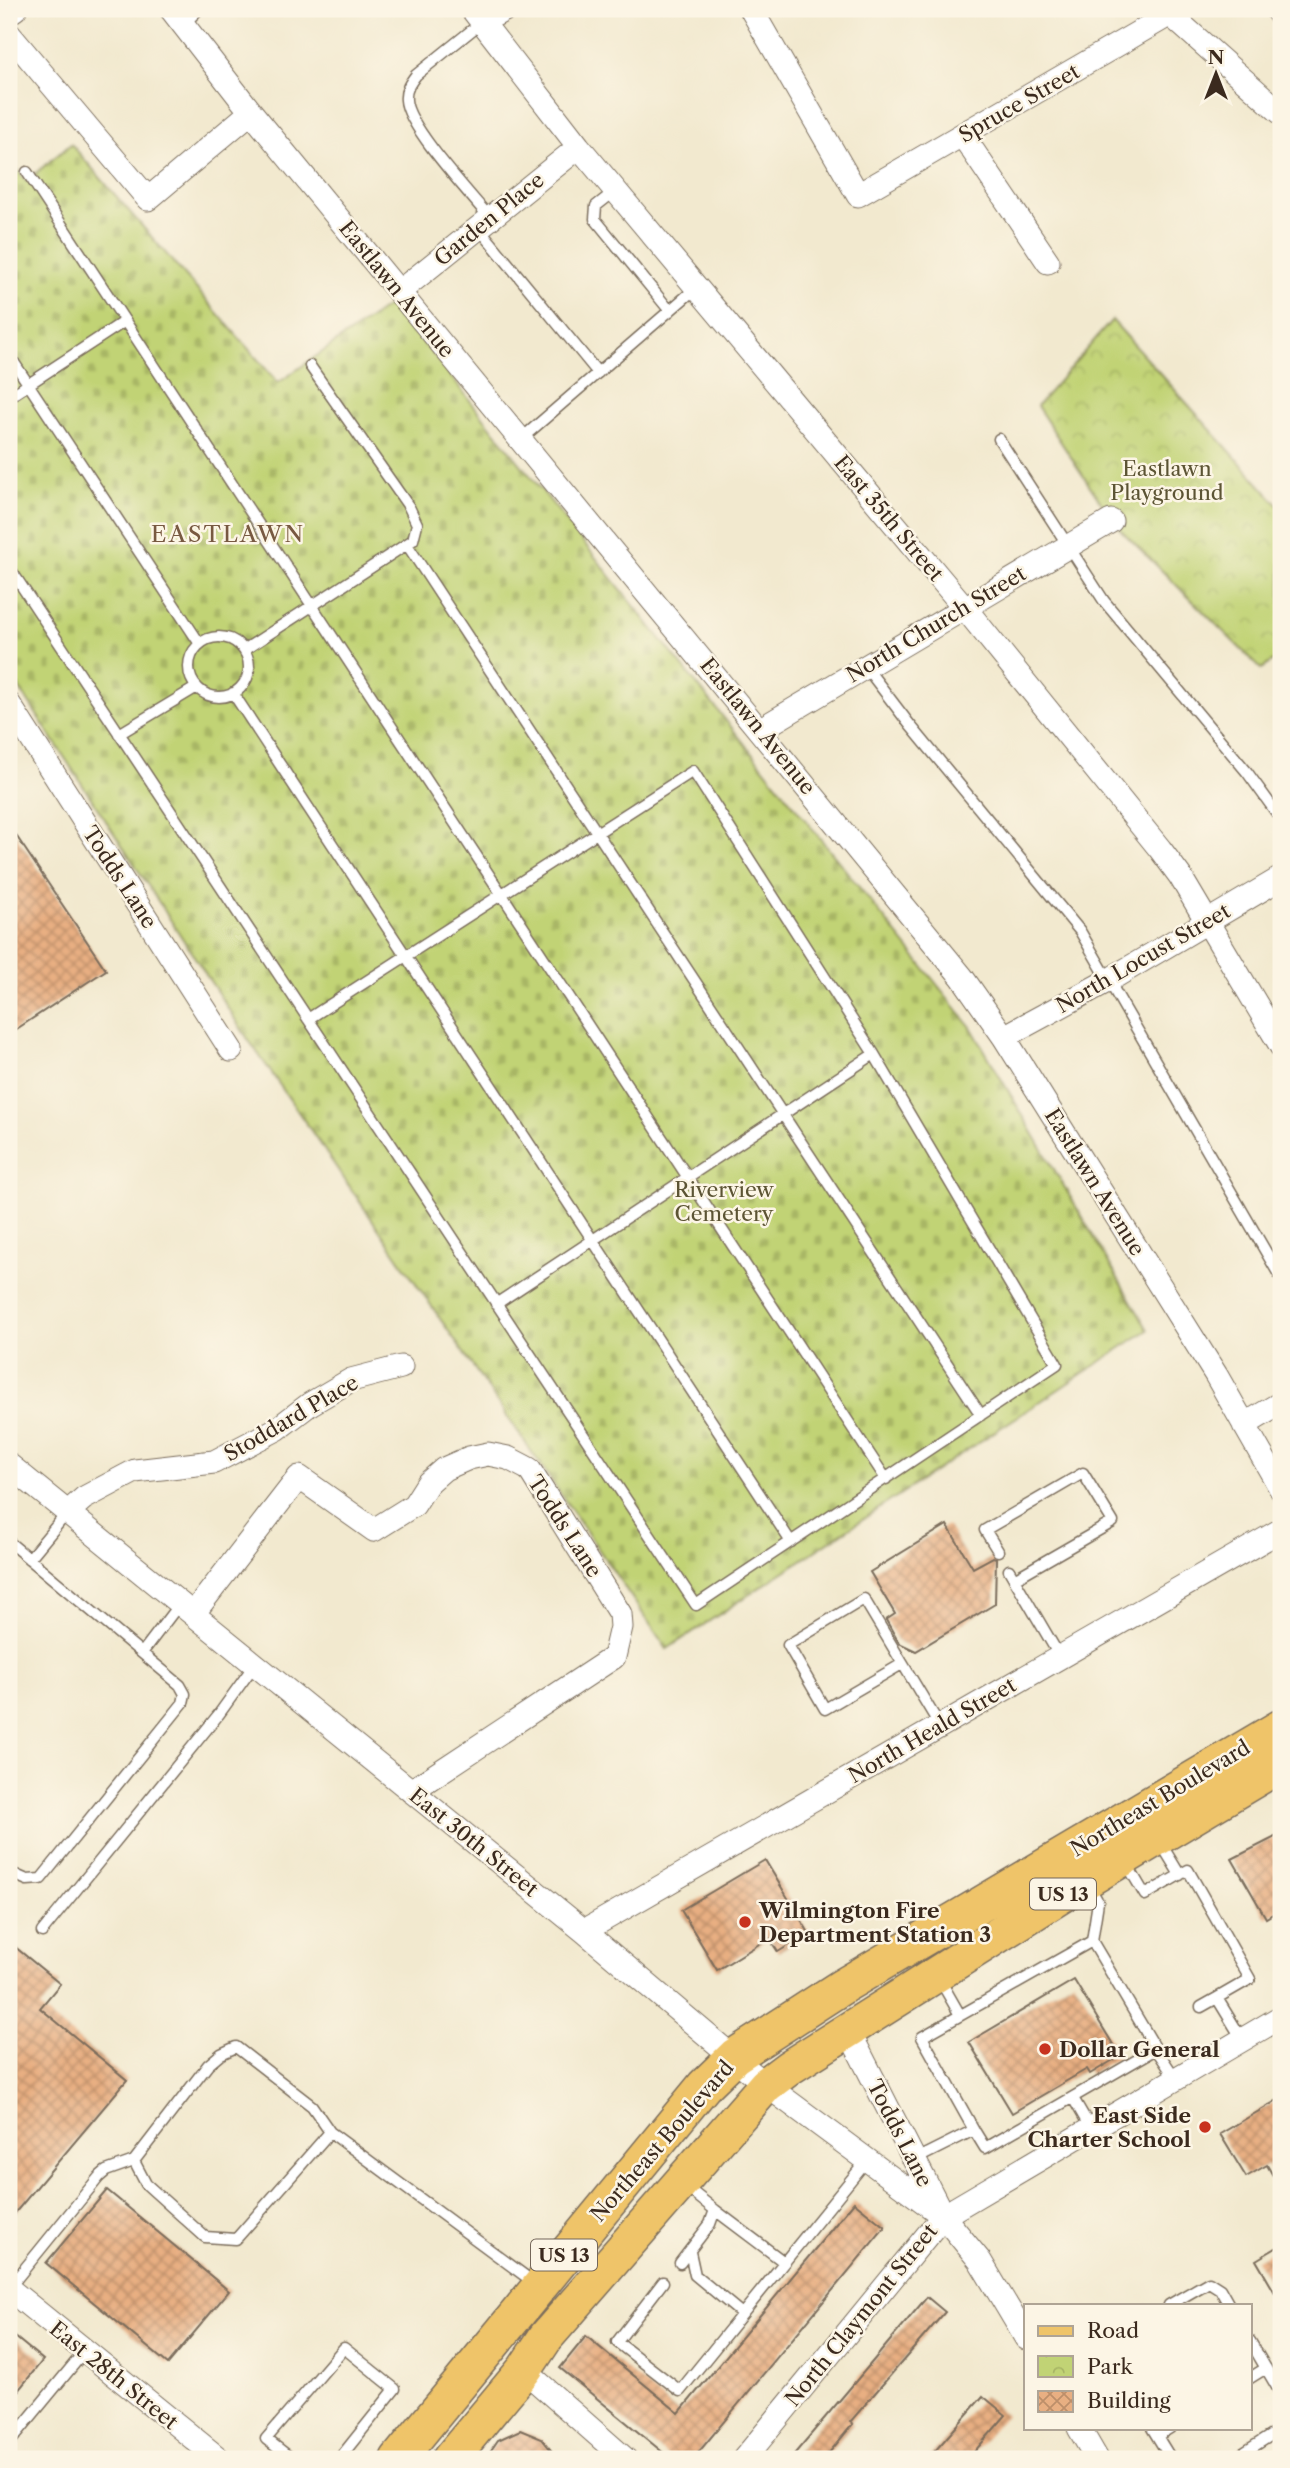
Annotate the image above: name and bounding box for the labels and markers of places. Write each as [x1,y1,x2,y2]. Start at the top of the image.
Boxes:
place label: Wilmington Fire Department Station 3 [758,1898,991,1947]
marker: Wilmington Fire Department Station 3 [737,1914,753,1930]
place label: Dollar General [1059,2037,1220,2062]
marker: Dollar General [1037,2041,1053,2057]
place label: East Side Charter School [1027,2103,1191,2152]
marker: East Side Charter School [1197,2119,1213,2135]

